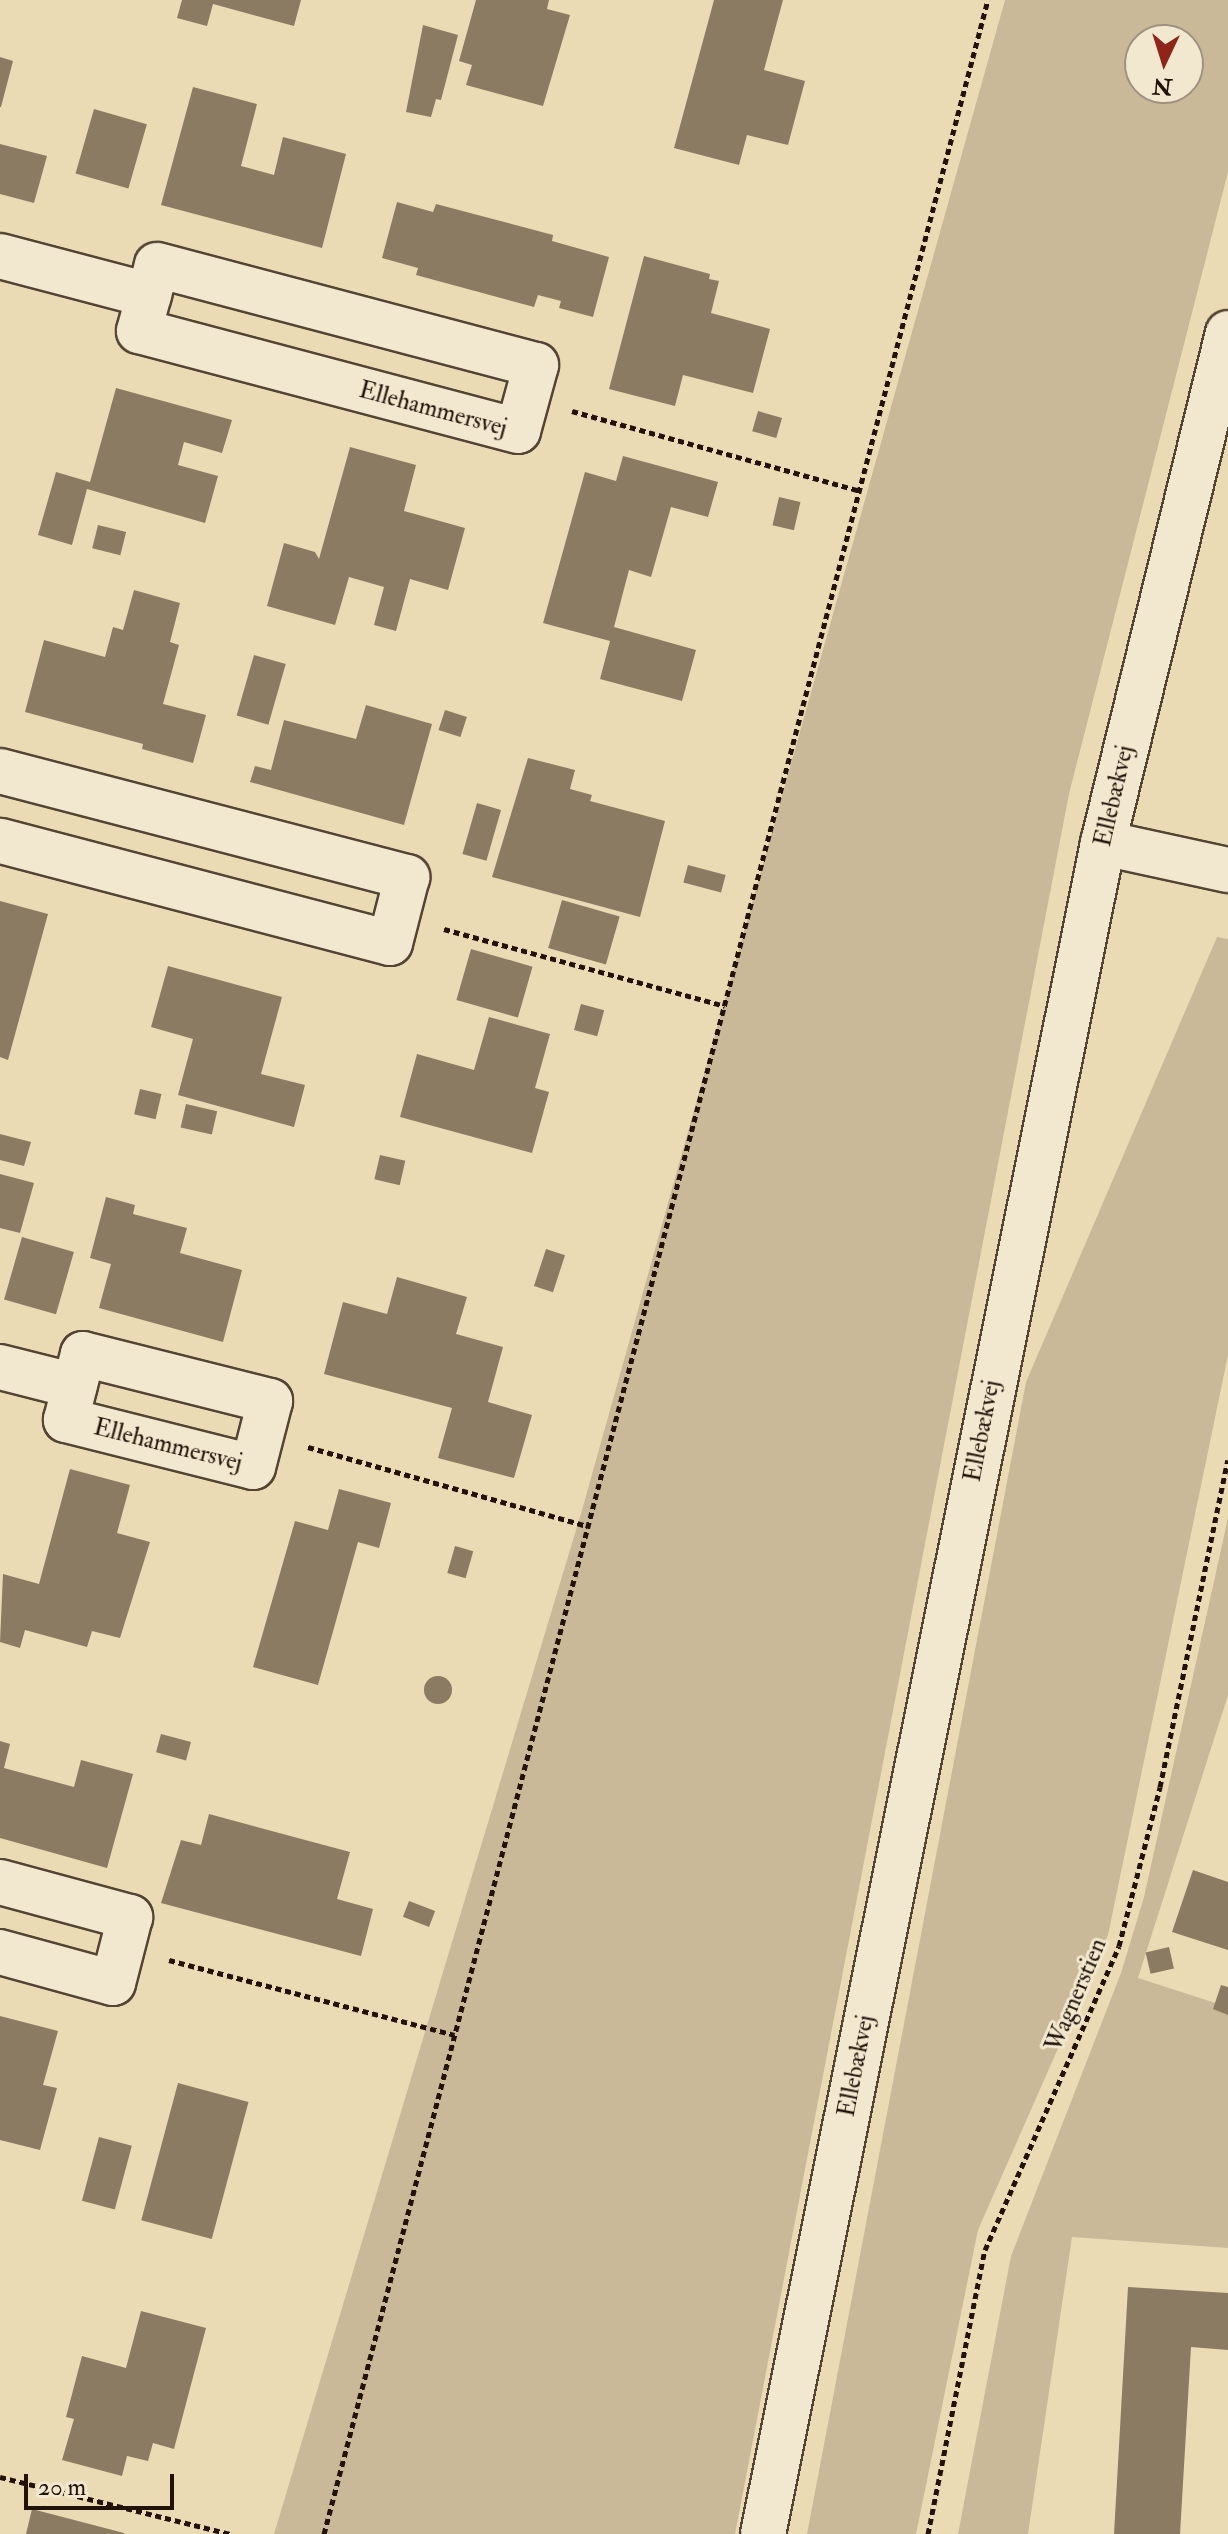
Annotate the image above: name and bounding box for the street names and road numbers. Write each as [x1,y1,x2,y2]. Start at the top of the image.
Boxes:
street label: Ellehammersvej [356,375,510,443]
street label: Ellebækvej [1088,743,1140,849]
street label: Ellebækvej [958,1378,1006,1484]
street label: Ellehammersvej [91,1413,245,1477]
street label: Wagnerstien [1039,1934,1113,2056]
street label: Ellebækvej [832,2013,880,2119]

